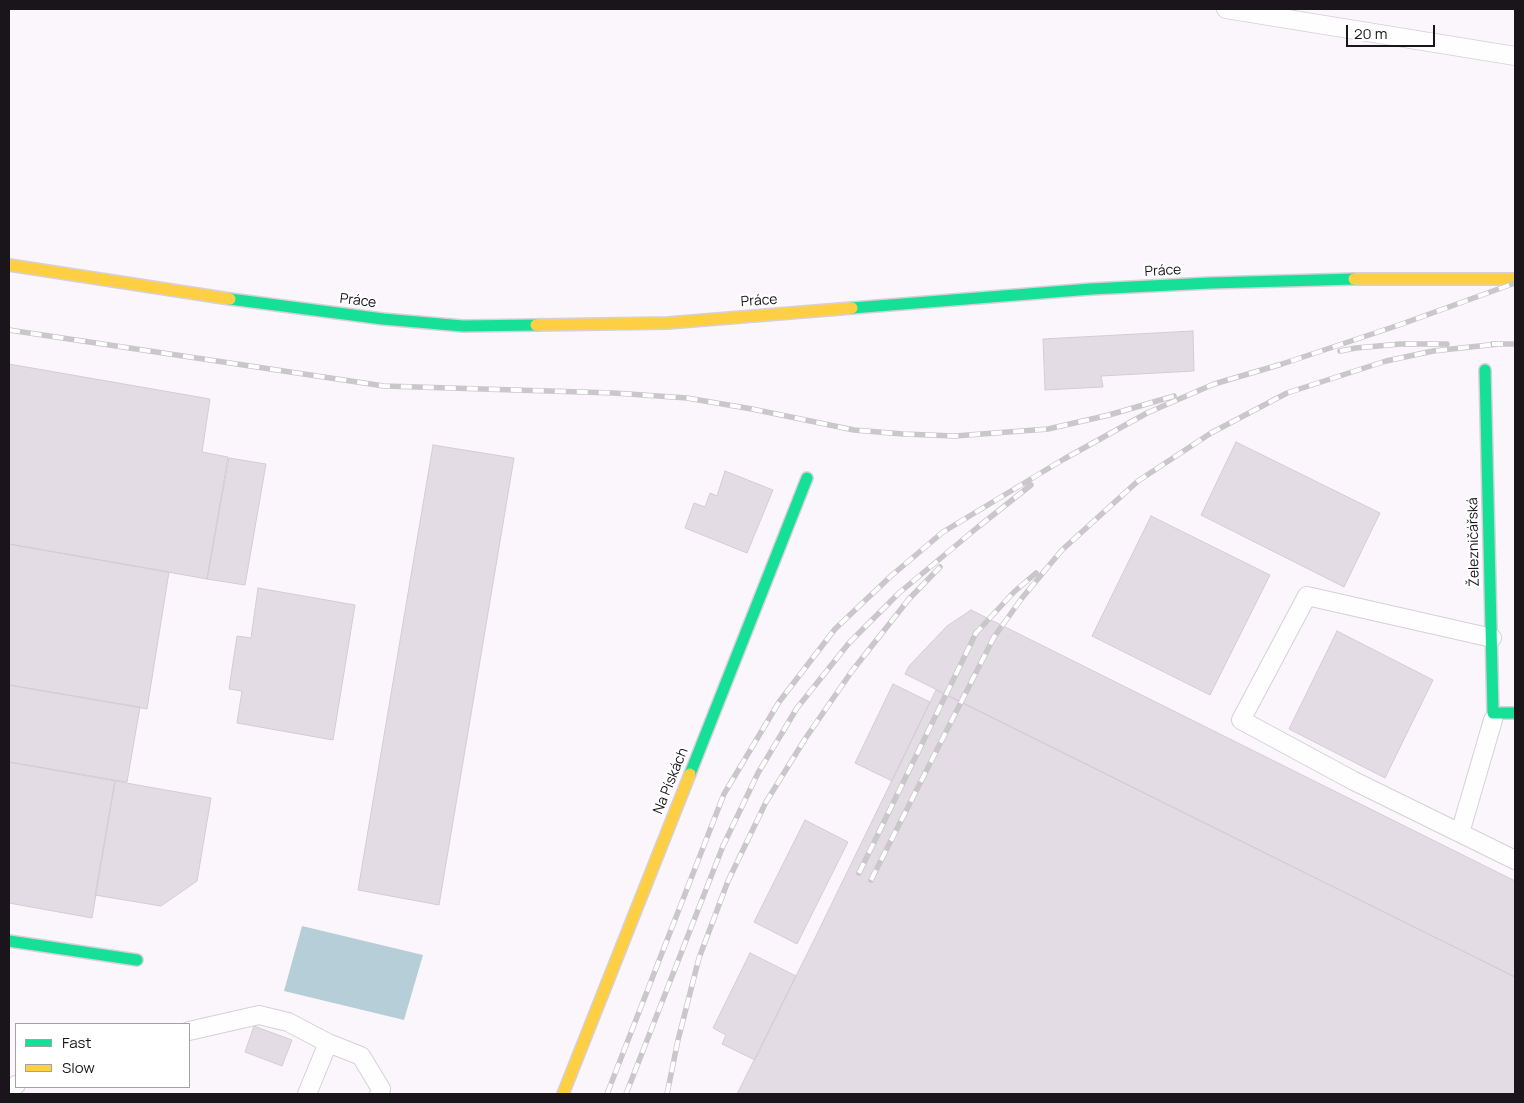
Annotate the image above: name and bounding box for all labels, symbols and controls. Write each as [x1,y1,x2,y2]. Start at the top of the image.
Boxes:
scale bar [1349,15,1438,47]
text: 20 m [1354,23,1387,44]
street label: Práce [1144,262,1182,280]
street label: Práce [339,290,377,312]
street label: Práce [740,291,778,311]
street label: Železničářská [1465,497,1483,587]
street label: Na Pískách [650,745,692,817]
legend [15,1023,190,1088]
text: Fast [62,1032,91,1053]
text: Slow [62,1057,95,1078]

